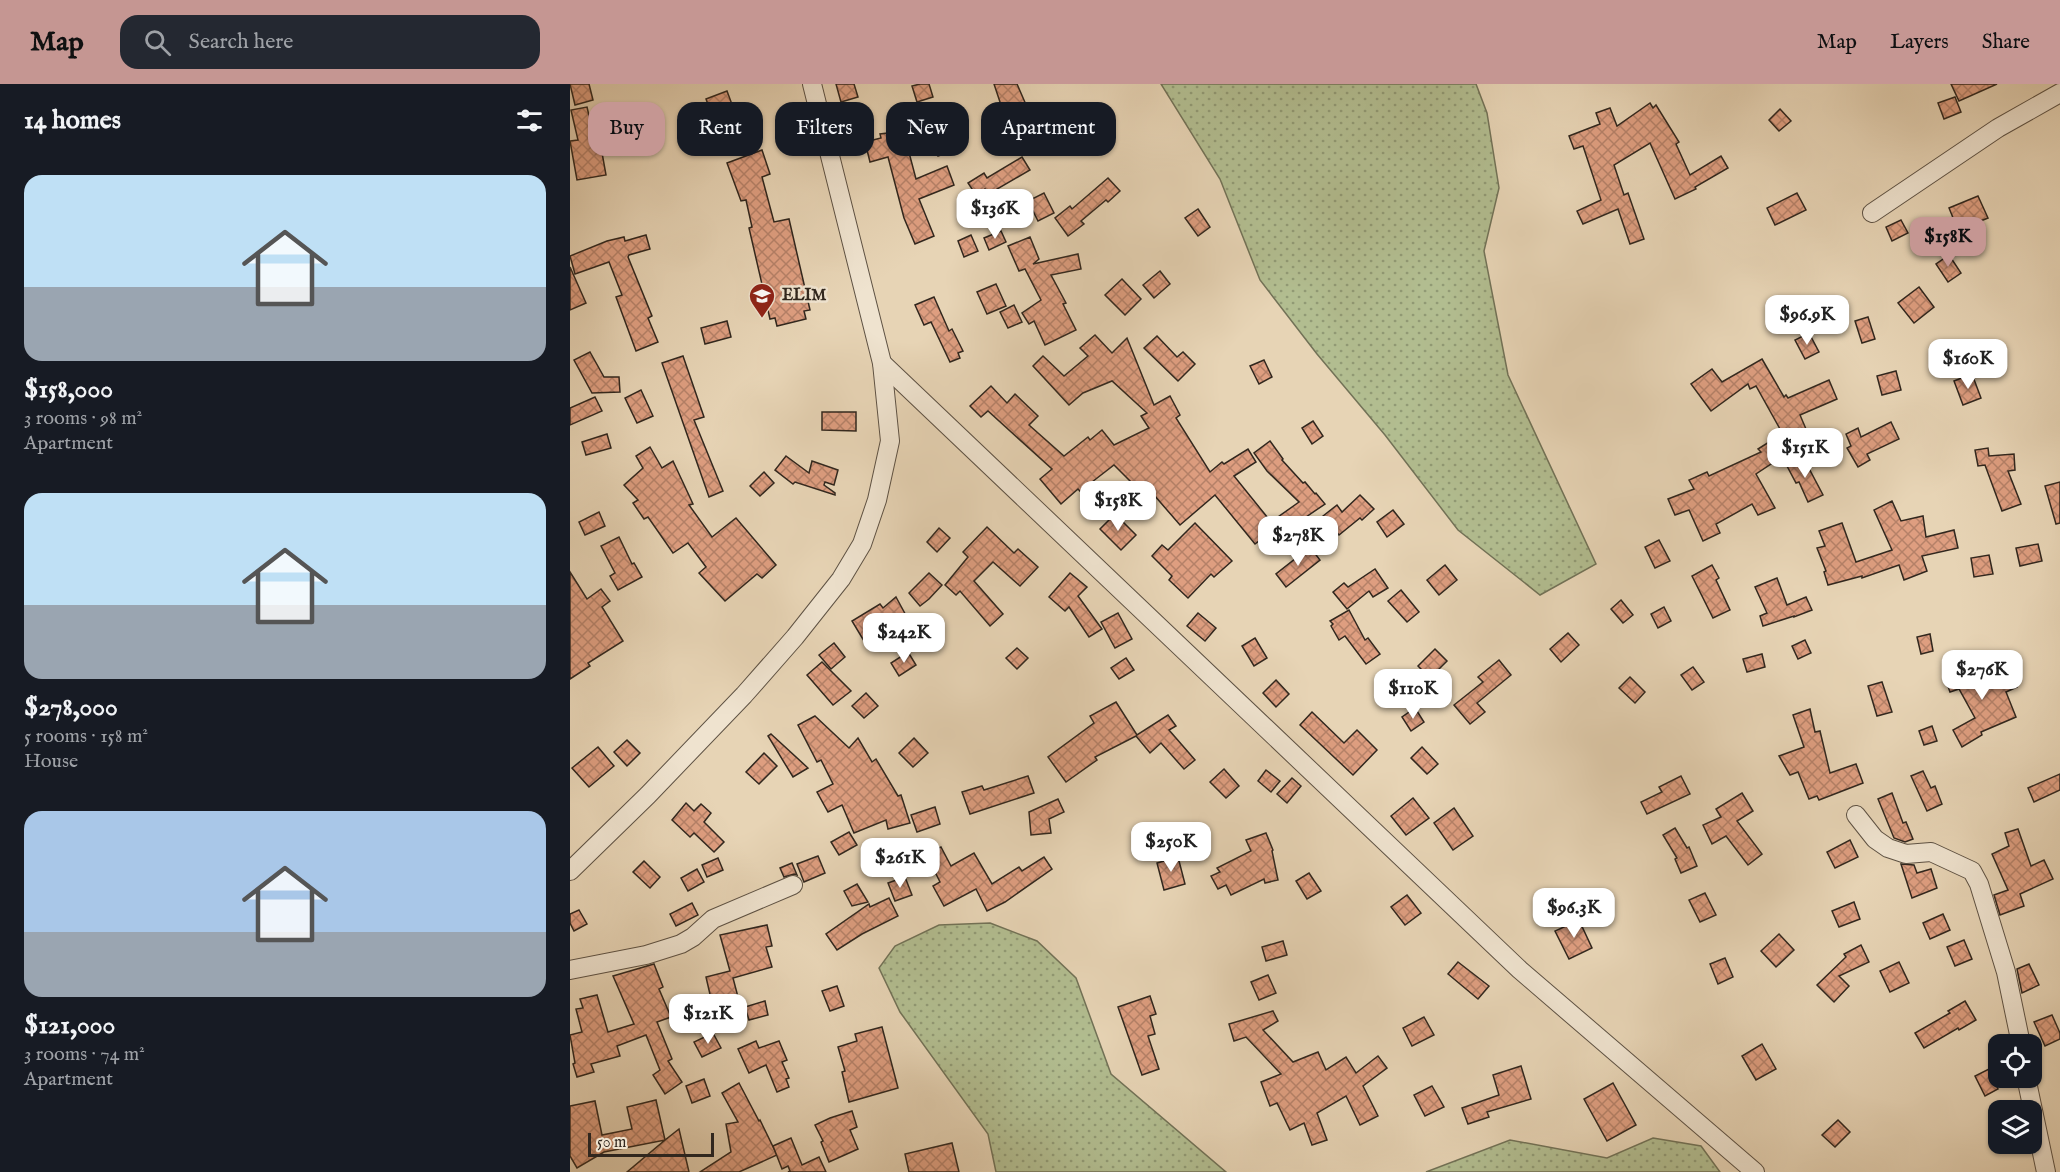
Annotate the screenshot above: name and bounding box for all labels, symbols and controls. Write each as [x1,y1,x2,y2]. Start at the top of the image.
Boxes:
search box [120,15,540,69]
text: Map [30,25,84,60]
icon: search [141,26,174,59]
text: Search here [189,28,293,56]
text: Map [1817,29,1857,56]
text: Layers [1890,29,1949,56]
text: Share [1982,29,2030,56]
chip: Buy [588,102,665,156]
chip: Rent [677,102,763,156]
chip: Filters [775,102,874,156]
chip: New [886,102,969,156]
chip: Apartment [981,102,1116,156]
text: 14 homes [24,104,121,137]
icon: filters [513,104,546,137]
pin: $136K [953,189,1037,240]
text: $136K [971,196,1019,221]
icon: home [231,214,339,322]
pin: $158K [1906,217,1990,268]
text: $158K [1924,224,1972,249]
school or university icon: ELIM [747,281,777,319]
place label: ELIM [782,286,826,306]
pin: $96.9K [1758,295,1856,346]
text: $96.9K [1779,302,1835,327]
pin: $160K [1926,339,2010,390]
text: $160K [1942,346,1994,371]
text: $158,000 [24,373,113,406]
text: 3 rooms · 98 m² [24,406,142,431]
pin: $151K [1763,428,1847,479]
text: Apartment [24,431,113,456]
text: $151K [1781,435,1829,460]
pin: $158K [1076,481,1160,532]
text: $158K [1094,488,1142,513]
pin: $278K [1256,516,1340,567]
text: $278K [1272,523,1324,548]
icon: home [231,532,339,640]
pin: $242K [862,613,946,664]
text: $242K [877,620,931,645]
pin: $276K [1940,650,2024,701]
text: $276K [1956,657,2008,682]
pin: $110K [1371,669,1455,720]
text: $110K [1388,676,1438,701]
text: $278,000 [24,691,118,724]
text: 5 rooms · 158 m² [24,724,148,749]
text: House [24,749,78,774]
pin: $250K [1129,822,1213,873]
text: $250K [1145,829,1197,854]
pin: $261K [858,838,942,889]
text: $261K [875,845,925,870]
icon: home [231,850,339,958]
pin: $96.3K [1525,888,1623,939]
text: $96.3K [1547,895,1601,920]
pin: $121K [666,994,750,1045]
text: $121K [683,1001,733,1026]
text: $121,000 [24,1009,115,1042]
map controls [1988,1034,2042,1154]
button: locate [1988,1034,2042,1088]
text: 3 rooms · 74 m² [24,1042,145,1067]
text: Apartment [24,1067,113,1092]
button: layers [1988,1100,2042,1154]
scale bar [588,1130,714,1158]
text: 50 m [597,1133,626,1153]

